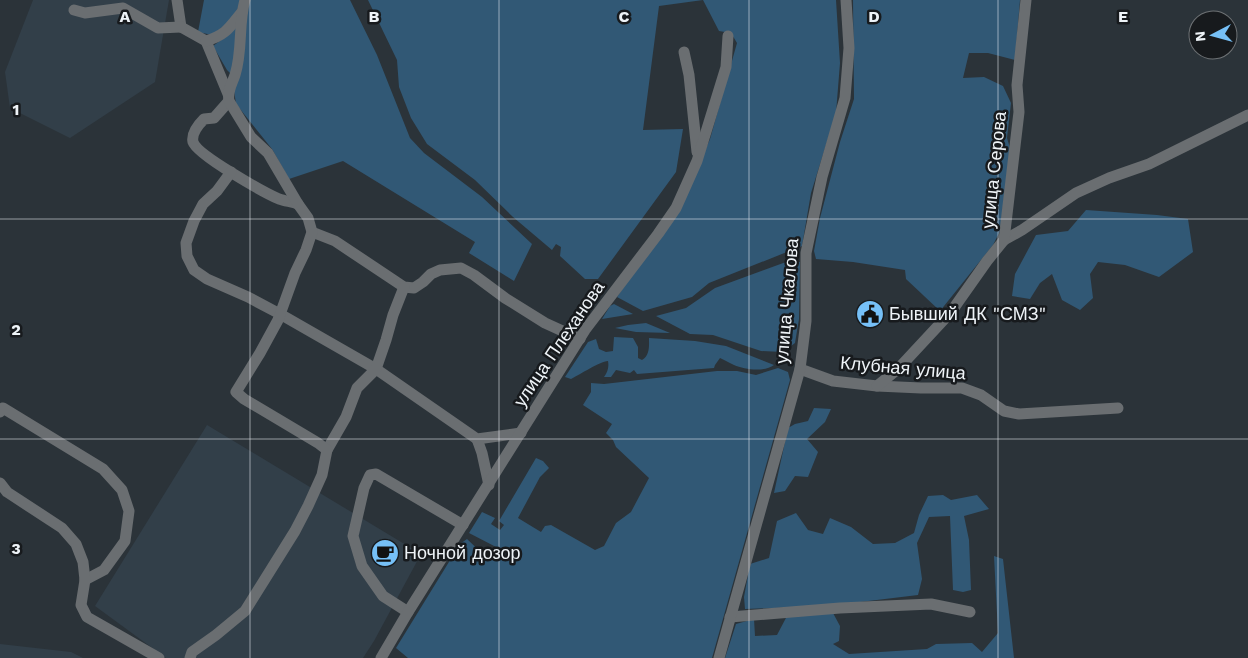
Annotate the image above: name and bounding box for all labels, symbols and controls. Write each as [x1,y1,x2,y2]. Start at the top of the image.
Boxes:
text: A [120,7,131,26]
text: B [369,7,380,26]
text: C [619,7,630,26]
text: D [868,7,880,26]
text: E [1118,7,1128,26]
north arrow [1188,10,1238,60]
text: N [1192,30,1209,42]
text: 1 [13,100,19,119]
street label: улица Серова [977,109,1010,230]
street label: улица Чкалова [771,236,803,365]
street label: улица Плеханова [509,276,609,410]
public building icon: Бывший ДК "СМЗ" [855,299,885,329]
place label: Бывший ДК "СМЗ" [889,303,1046,324]
text: 2 [11,320,21,339]
street label: Клубная улица [839,352,968,384]
cafe icon: Ночной дозор [370,538,400,568]
text: 3 [11,539,21,558]
place label: Ночной дозор [404,542,521,563]

